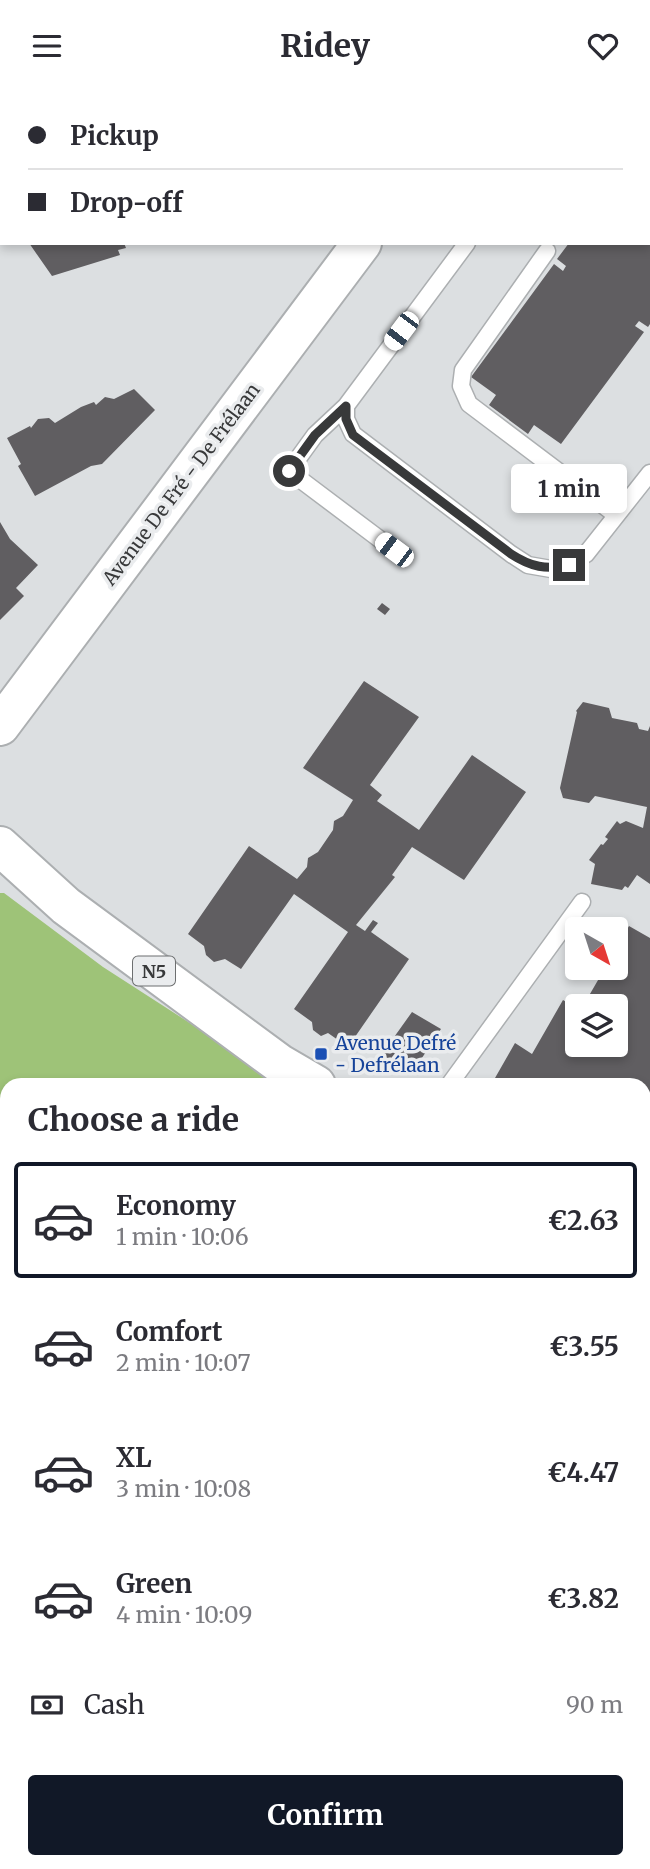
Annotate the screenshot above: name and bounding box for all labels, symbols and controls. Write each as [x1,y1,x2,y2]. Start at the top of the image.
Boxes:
text: Ridey [280,26,370,66]
icon: menu [28,27,66,65]
icon: heart [584,27,622,65]
text: Pickup [70,119,159,152]
text: Drop-off [70,186,183,219]
car [380,308,423,354]
street label: Avenue De Fré - De Frélaan [97,378,265,591]
route start [273,455,305,487]
callout: 1 min [511,463,627,512]
text: 1 min [538,474,600,503]
car [371,529,418,571]
route end [553,549,585,581]
north arrow [565,917,628,980]
map controls [565,917,628,1057]
road number: N5 [133,957,175,985]
button: layers [565,994,628,1057]
place label: Avenue Defré - Defrélaan [334,1031,456,1077]
marker: Avenue Defré - Defrélaan [313,1046,329,1062]
text: Choose a ride [28,1100,239,1140]
icon: car [32,1189,95,1252]
text: Economy [116,1189,236,1222]
text: €2.63 [548,1204,619,1237]
text: 1 min · 10:06 [116,1222,249,1251]
icon: car [32,1315,95,1378]
text: Comfort [116,1315,222,1348]
text: €3.55 [549,1330,619,1363]
text: 2 min · 10:07 [116,1348,251,1377]
icon: car [32,1441,95,1504]
text: XL [116,1441,152,1474]
text: €4.47 [547,1456,619,1489]
text: 3 min · 10:08 [116,1474,251,1503]
icon: car [32,1567,95,1630]
text: Green [116,1567,192,1600]
text: €3.82 [547,1582,619,1615]
text: 4 min · 10:09 [116,1600,252,1629]
icon: cash [28,1686,66,1724]
text: Cash [84,1688,145,1721]
text: 90 m [566,1690,623,1719]
button: Confirm [28,1775,623,1855]

